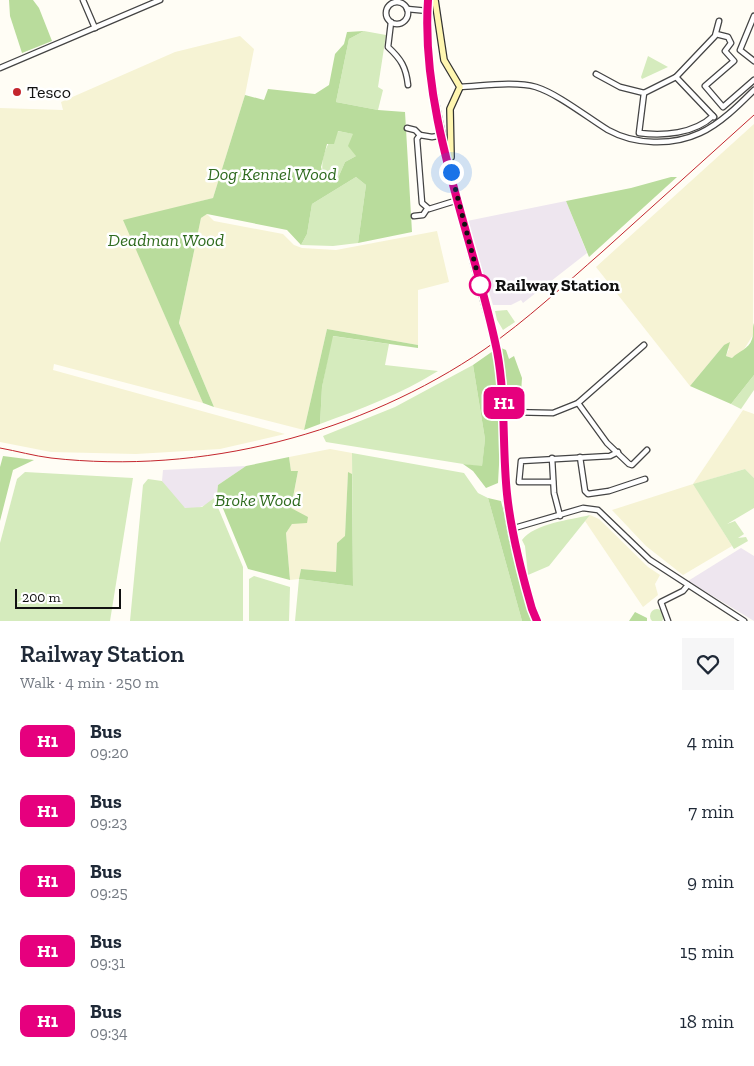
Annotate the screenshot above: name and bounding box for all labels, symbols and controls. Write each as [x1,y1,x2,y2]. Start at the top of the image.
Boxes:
place label: Tesco [27,81,71,103]
marker: Tesco [11,86,23,98]
your location [439,160,464,185]
park label: Dog Kennel Wood [207,163,337,185]
park label: Deadman Wood [108,229,224,251]
marker: Railway Station [469,274,491,296]
place label: Railway Station [495,274,620,296]
line badge: H1 [482,387,526,419]
text: H1 [494,392,514,414]
park label: Broke Wood [215,489,301,511]
scale bar [15,586,121,609]
text: 200 m [22,589,61,606]
button: heart [682,638,734,690]
text: Railway Station [20,639,184,668]
text: Walk · 4 min · 250 m [20,673,159,692]
text: Bus [90,720,122,743]
text: H1 [37,730,58,752]
text: 4 min [687,730,734,753]
text: 09:20 [90,743,129,762]
text: Bus [90,790,122,813]
text: H1 [37,800,58,822]
text: 7 min [688,800,734,823]
text: 09:23 [90,813,127,832]
text: Bus [90,860,122,883]
text: H1 [37,870,58,892]
text: 9 min [687,870,734,893]
text: 09:25 [90,883,128,902]
text: Bus [90,930,122,953]
text: H1 [37,940,58,962]
text: 15 min [680,940,734,963]
text: 09:31 [90,953,125,972]
text: Bus [90,1000,122,1023]
text: H1 [37,1010,58,1032]
text: 18 min [680,1010,734,1033]
text: 09:34 [90,1023,128,1042]

